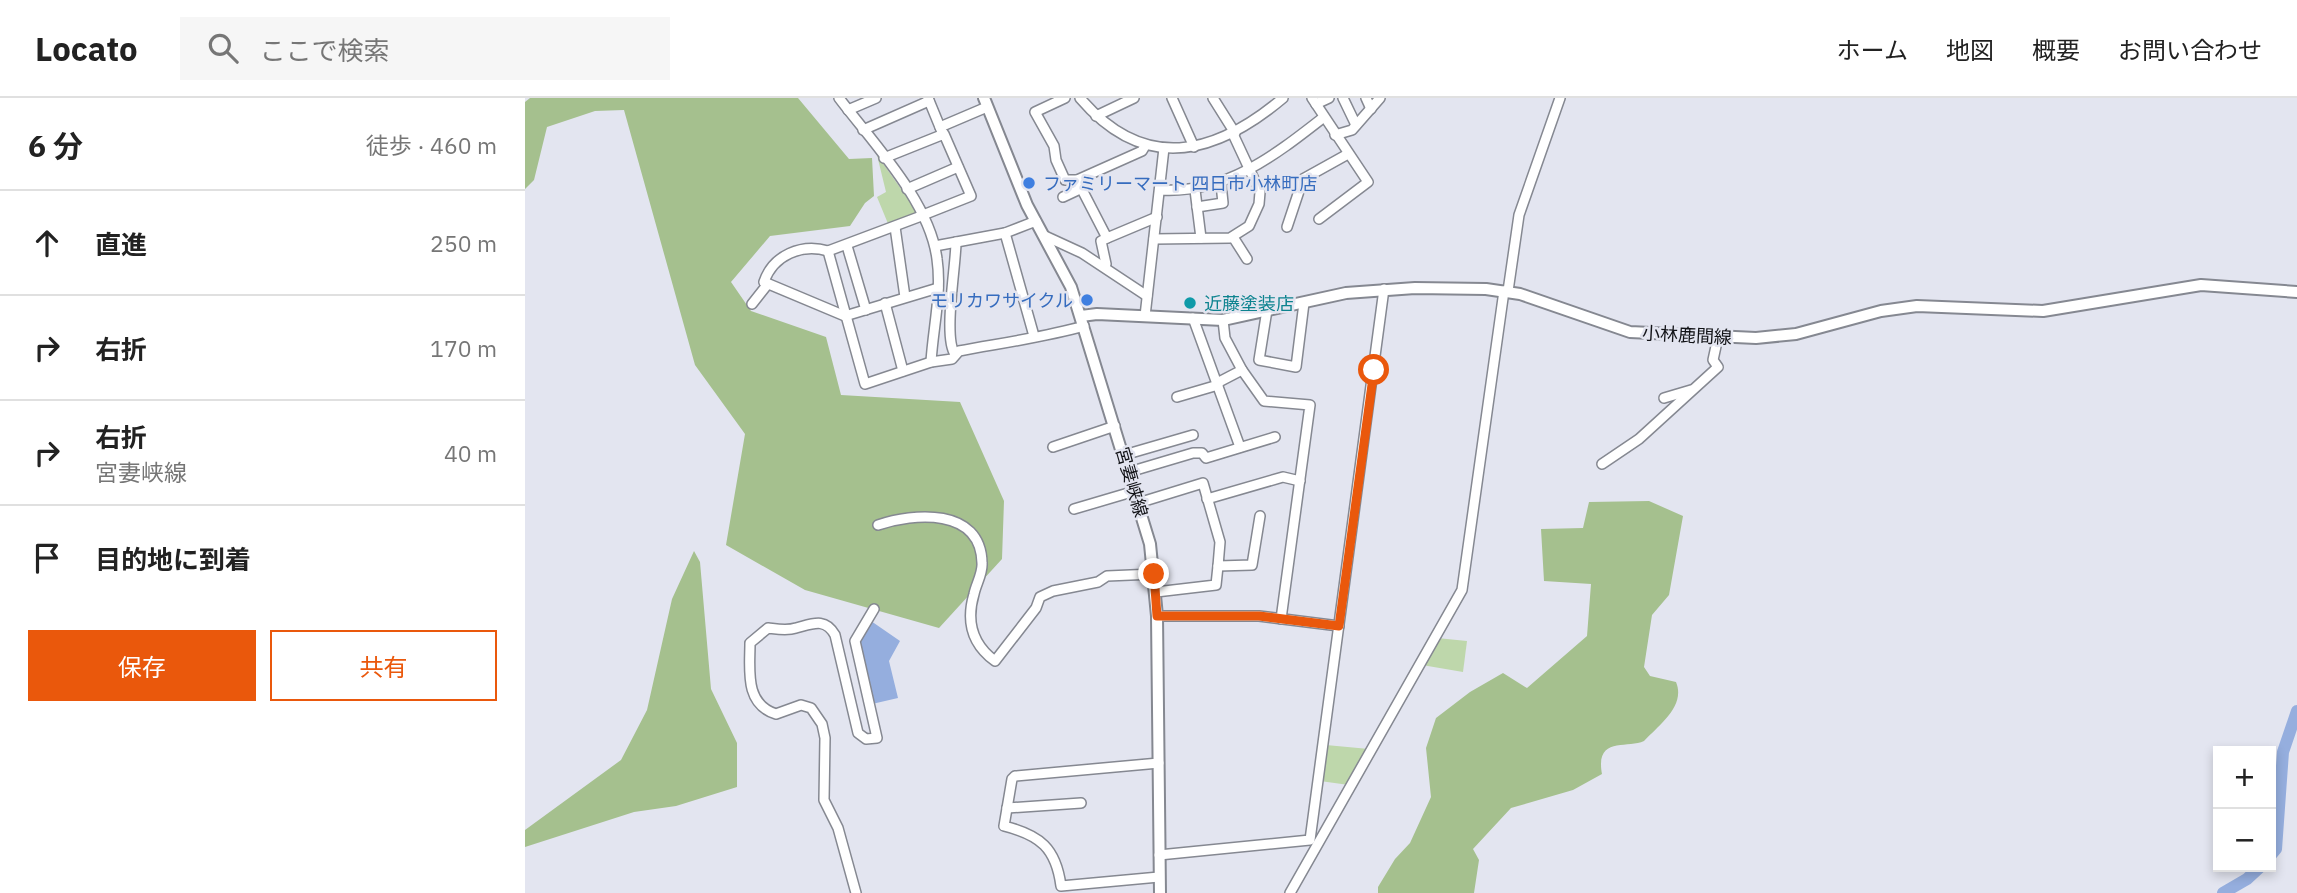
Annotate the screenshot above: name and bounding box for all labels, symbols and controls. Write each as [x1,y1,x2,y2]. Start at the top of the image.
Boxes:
search box [180,17,670,80]
text: Locato [35,27,138,70]
icon: search [204,29,242,67]
text: ここで検索 [260,33,390,67]
text: ホーム [1837,34,1908,66]
text: 地図 [1946,34,1994,66]
text: 概要 [2032,34,2080,66]
text: お問い合わせ [2118,34,2262,66]
text: 6 分 [28,126,83,165]
text: 徒歩 · 460 m [366,130,497,160]
place label: ファミリーマート 四日市小林町店 [1043,172,1317,195]
marker: ファミリーマート 四日市小林町店 [1021,175,1037,191]
icon: ahead [28,224,66,262]
text: 直進 [95,227,147,261]
text: 250 m [430,228,497,258]
place label: モリカワサイクル [930,289,1073,312]
marker: モリカワサイクル [1079,292,1095,308]
place label: 近藤塗装店 [1204,292,1294,315]
marker: 近藤塗装店 [1182,295,1198,311]
street label: 小林鹿間線 [1641,321,1733,349]
icon: right [28,329,66,367]
text: 右折 [95,332,147,366]
text: 170 m [430,333,497,363]
route start [1358,354,1389,385]
text: 右折 [95,420,147,454]
icon: right [28,434,66,472]
text: 40 m [444,438,497,468]
street label: 宮妻峡線 [1111,444,1153,520]
text: 宮妻峡線 [95,457,187,487]
icon: arrive [28,539,66,577]
text: 目的地に到着 [95,542,251,576]
route end [1138,558,1169,589]
button: 保存 [28,630,256,701]
button: 共有 [270,630,497,701]
map controls [2213,746,2276,872]
button: + [2213,746,2276,809]
button: − [2213,809,2276,872]

